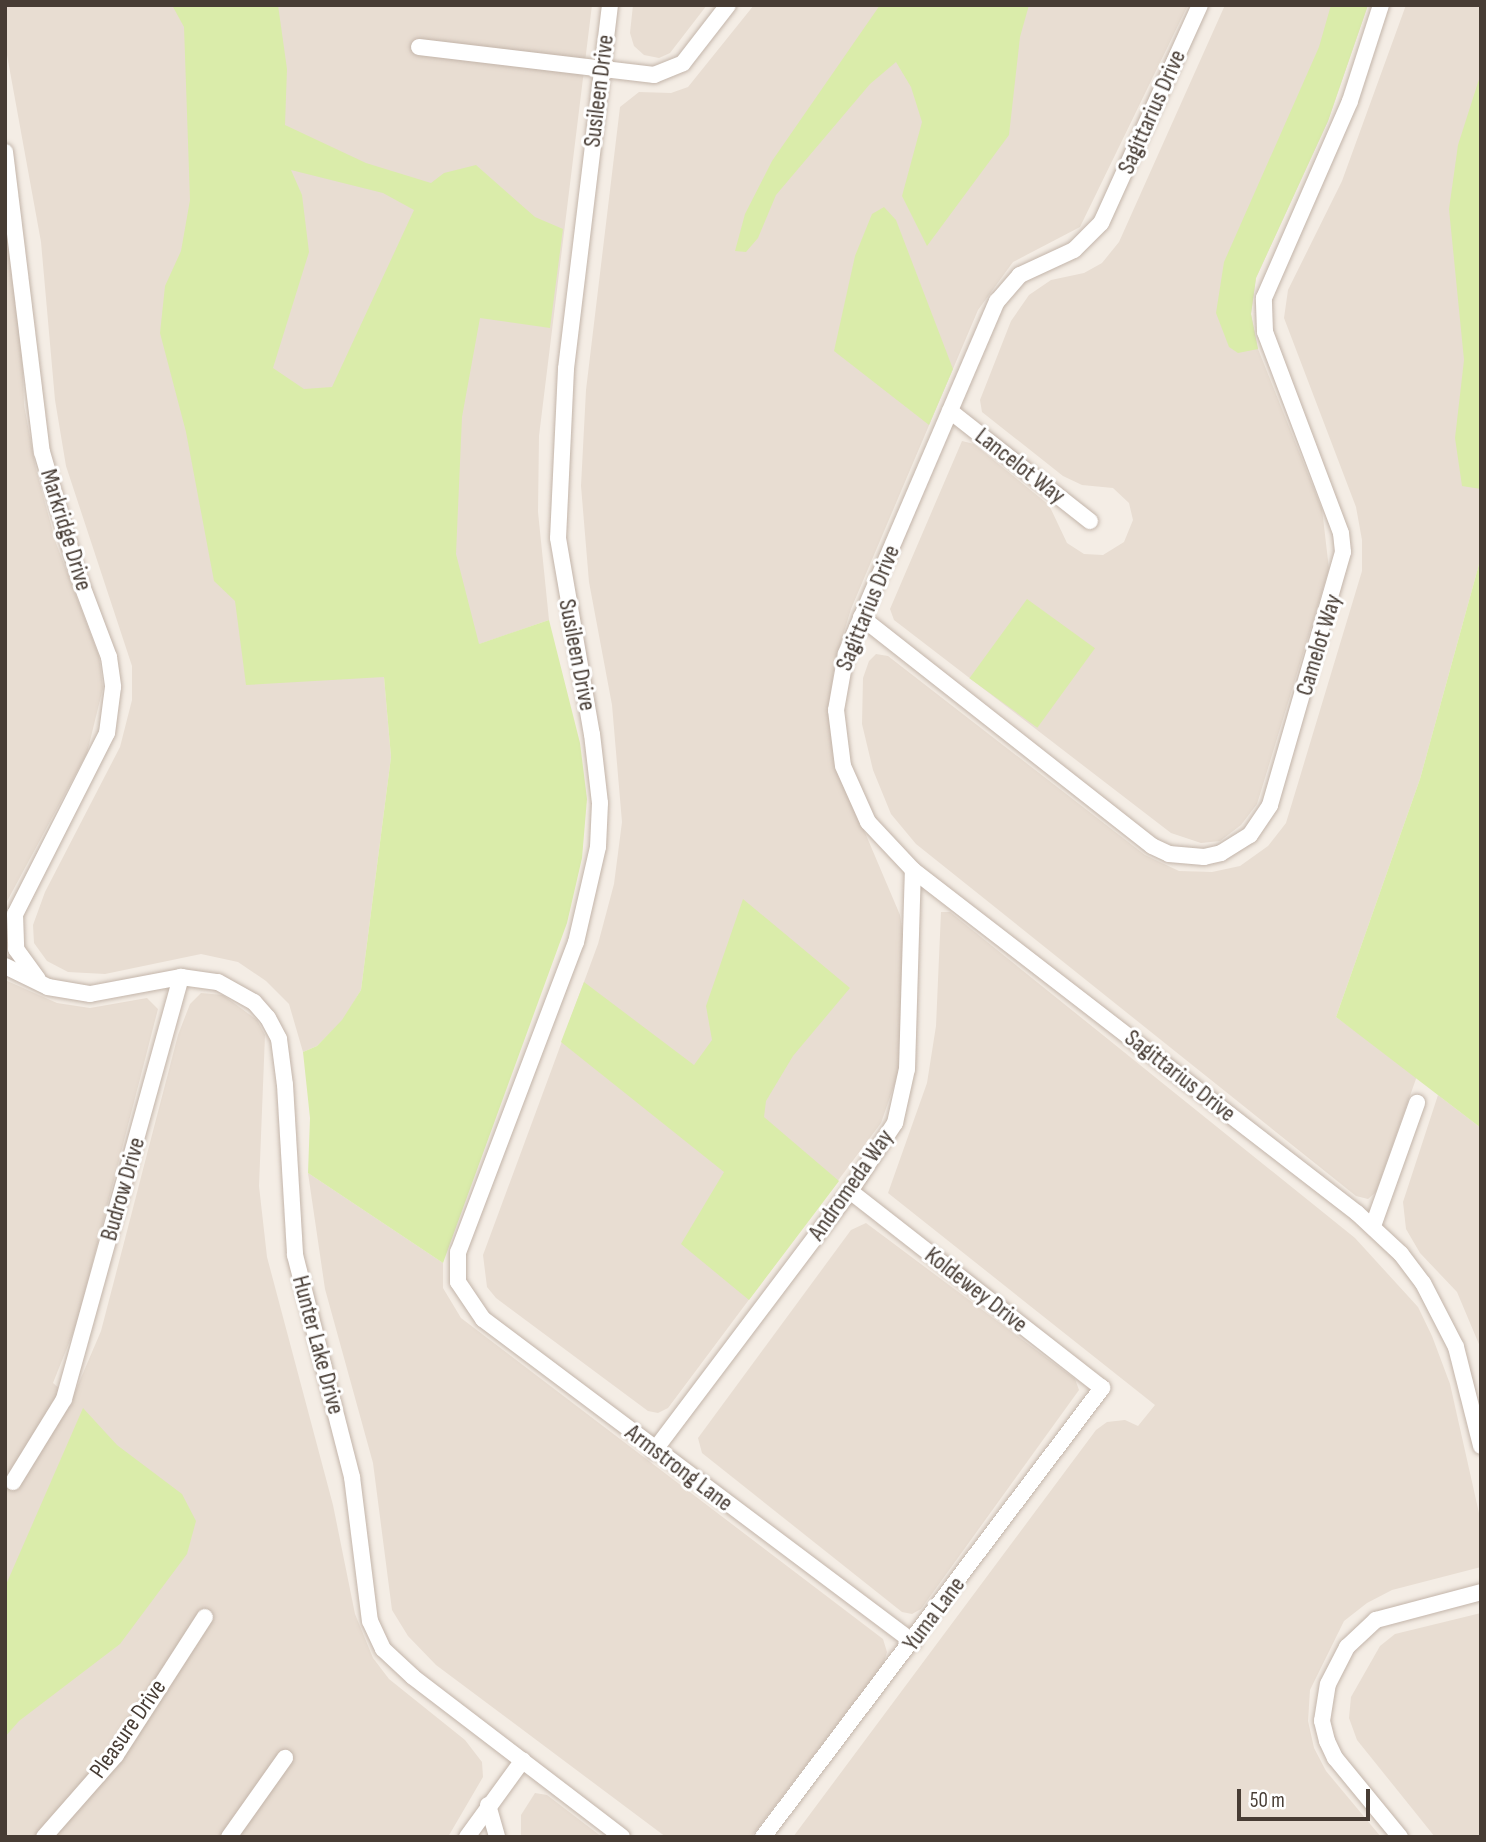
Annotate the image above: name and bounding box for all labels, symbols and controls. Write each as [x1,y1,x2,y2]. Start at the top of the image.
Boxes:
street label: Susileen Drive [578,33,620,149]
street label: Sagittarius Drive [1112,45,1192,179]
street label: Lancelot Way [969,422,1071,510]
street label: Markridge Drive [34,466,98,594]
street label: Sagittarius Drive [830,541,906,675]
street label: Camelot Way [1290,591,1348,699]
street label: Susileen Drive [552,597,602,713]
street label: Sagittarius Drive [1119,1024,1241,1128]
street label: Andromeda Way [802,1124,900,1246]
street label: Budrow Drive [95,1134,151,1244]
street label: Koldewey Drive [919,1241,1033,1339]
street label: Hunter Lake Drive [286,1272,350,1418]
street label: Armstrong Lane [620,1418,738,1518]
street label: Yuma Lane [897,1571,971,1657]
street label: Pleasure Drive [84,1674,172,1784]
scale bar [1241,1776,1374,1820]
text: 50 m [1250,1788,1285,1813]

